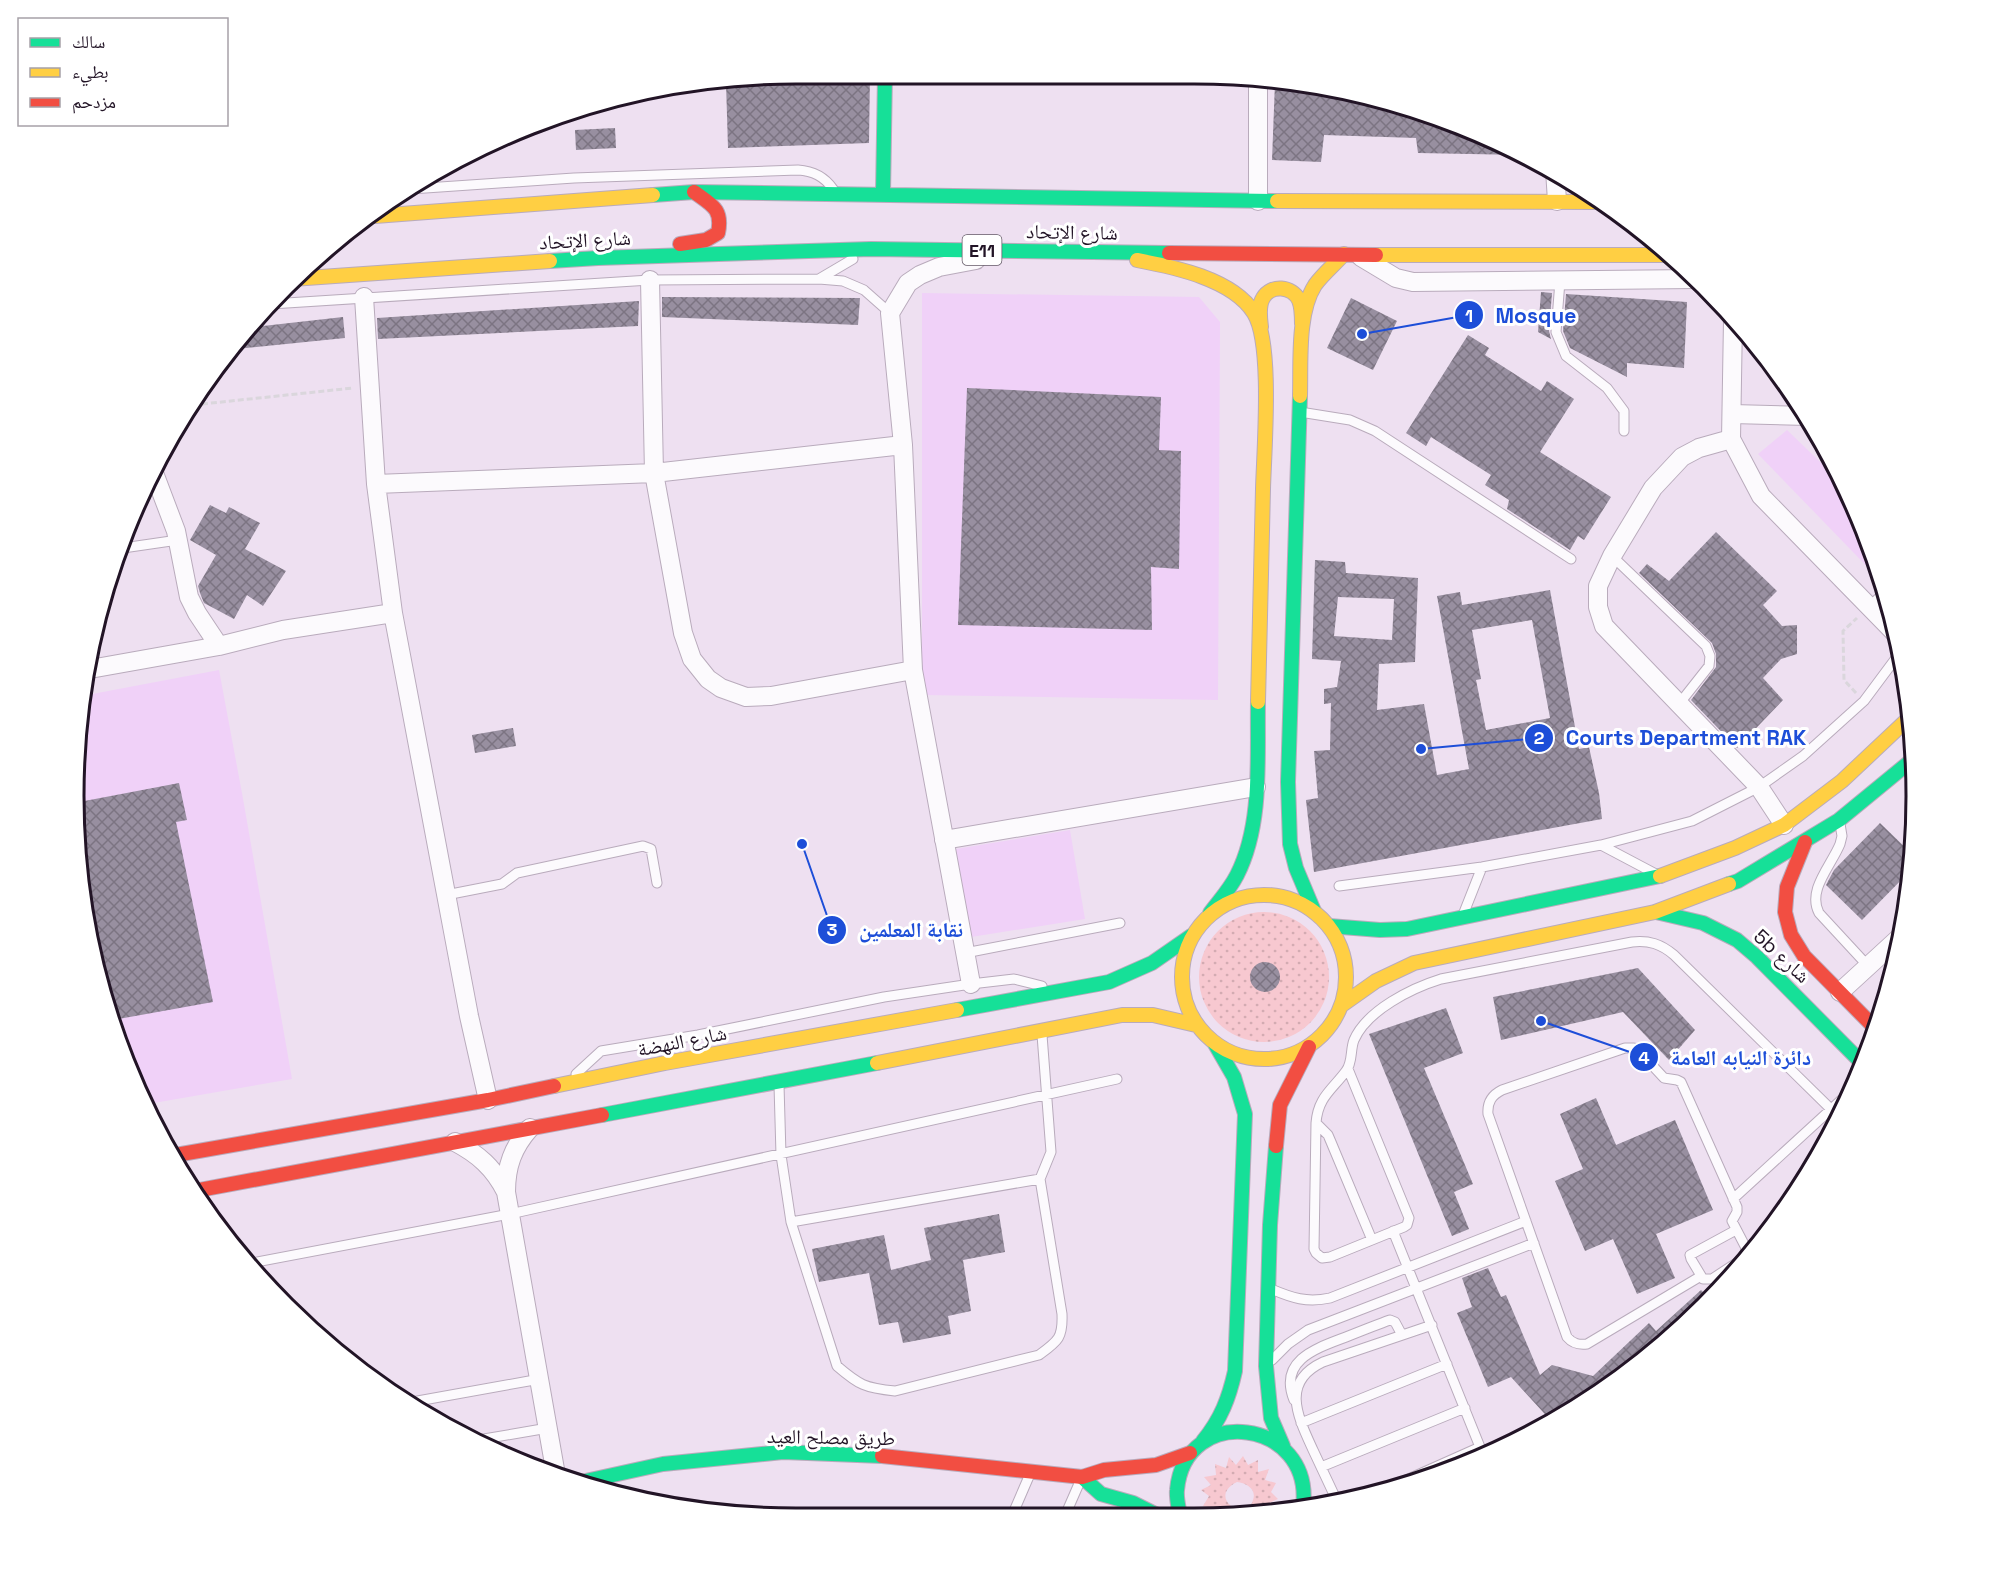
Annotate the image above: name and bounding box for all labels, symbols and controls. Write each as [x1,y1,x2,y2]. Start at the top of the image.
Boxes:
legend [18,18,228,126]
text: سالك [72,30,105,53]
text: بطيء [72,60,109,87]
text: مزدحم [72,90,116,114]
street label: شارع الإتحاد [1026,218,1118,246]
street label: شارع الإتحاد [538,225,632,255]
road number: E11 [962,235,1002,265]
callout: Mosque [1454,296,1588,335]
text: Mosque [1496,302,1576,329]
text: 1 [1465,304,1473,327]
callout: Courts Department RAK [1524,718,1819,757]
text: Courts Department RAK [1566,724,1807,751]
text: 2 [1534,726,1545,749]
callout: نقابة المعلمين [817,910,975,949]
text: نقابة المعلمين [859,916,963,943]
text: 3 [827,918,838,941]
street label: 5b شارع [1748,923,1816,989]
street label: شارع النهضة [635,1020,729,1062]
callout: دائرة النيابه العامة [1629,1038,1823,1077]
text: دائرة النيابه العامة [1671,1044,1811,1071]
text: 4 [1638,1046,1650,1069]
street label: طريق مصلح العيد [767,1423,895,1451]

